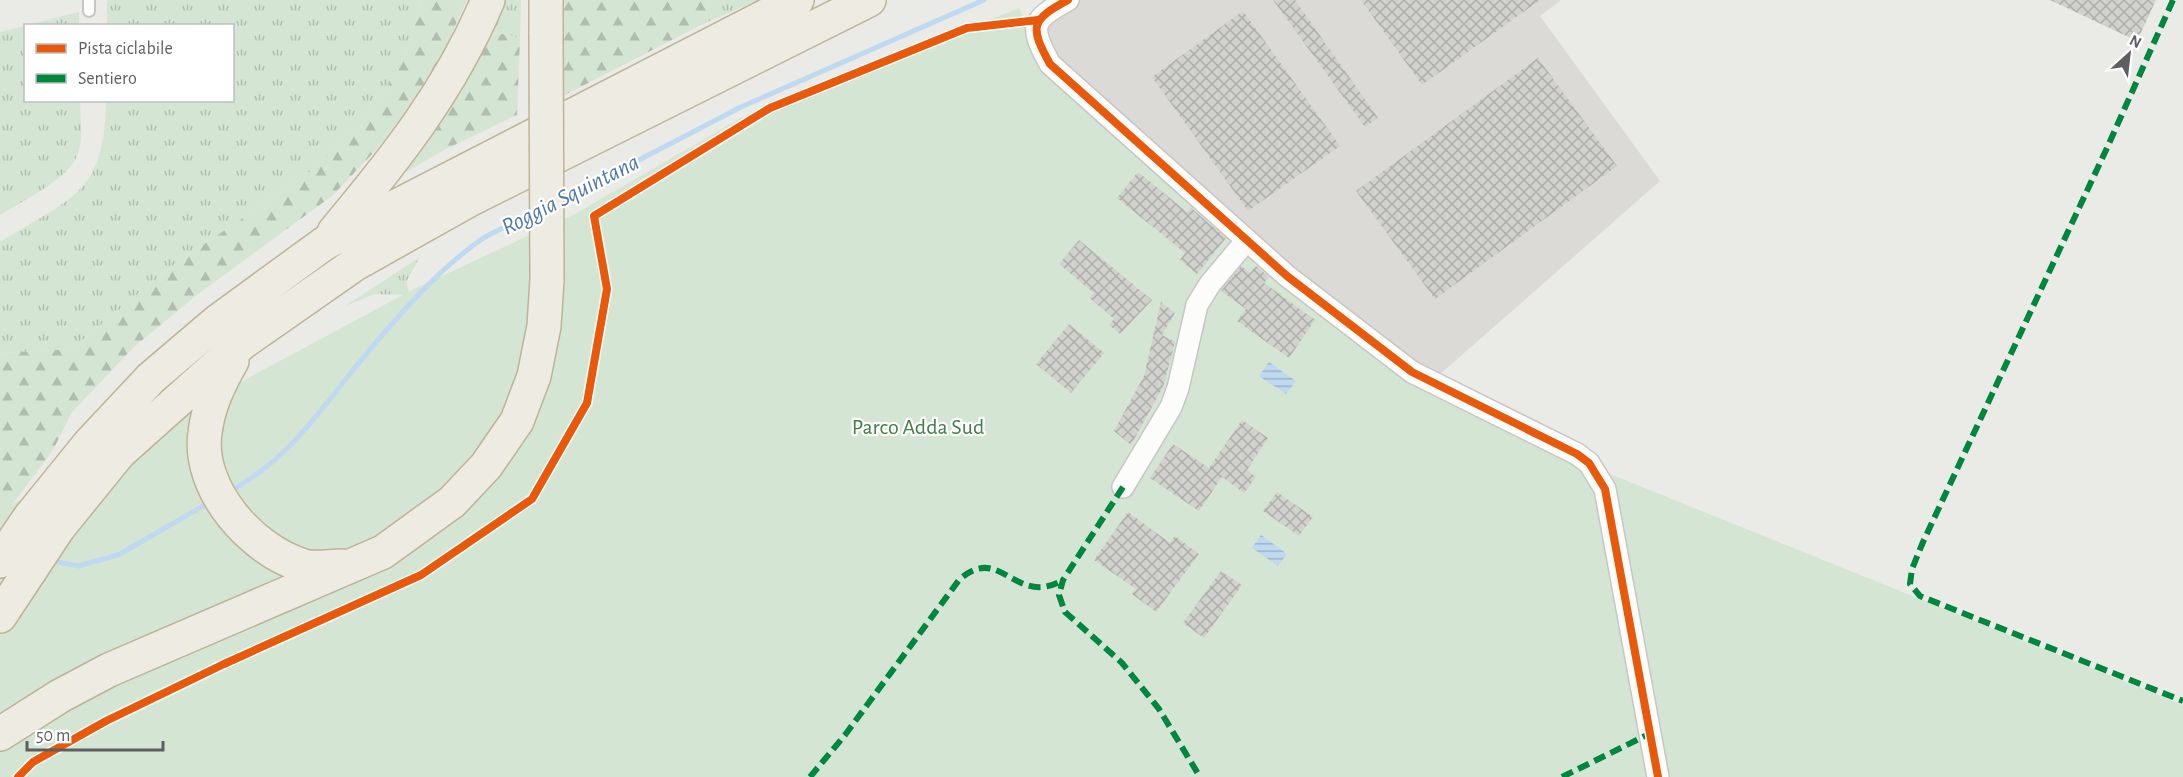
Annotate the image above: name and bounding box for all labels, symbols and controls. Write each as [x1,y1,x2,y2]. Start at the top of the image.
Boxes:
legend [24,24,234,102]
north arrow [2099,24,2159,84]
text: N [2127,32,2144,51]
text: Pista ciclabile [78,40,173,58]
text: Sentiero [78,70,137,88]
water label: Roggia Squintana [498,150,643,240]
park label: Parco Adda Sud [852,416,984,438]
scale bar [27,714,164,752]
text: 50 m [36,727,70,745]

